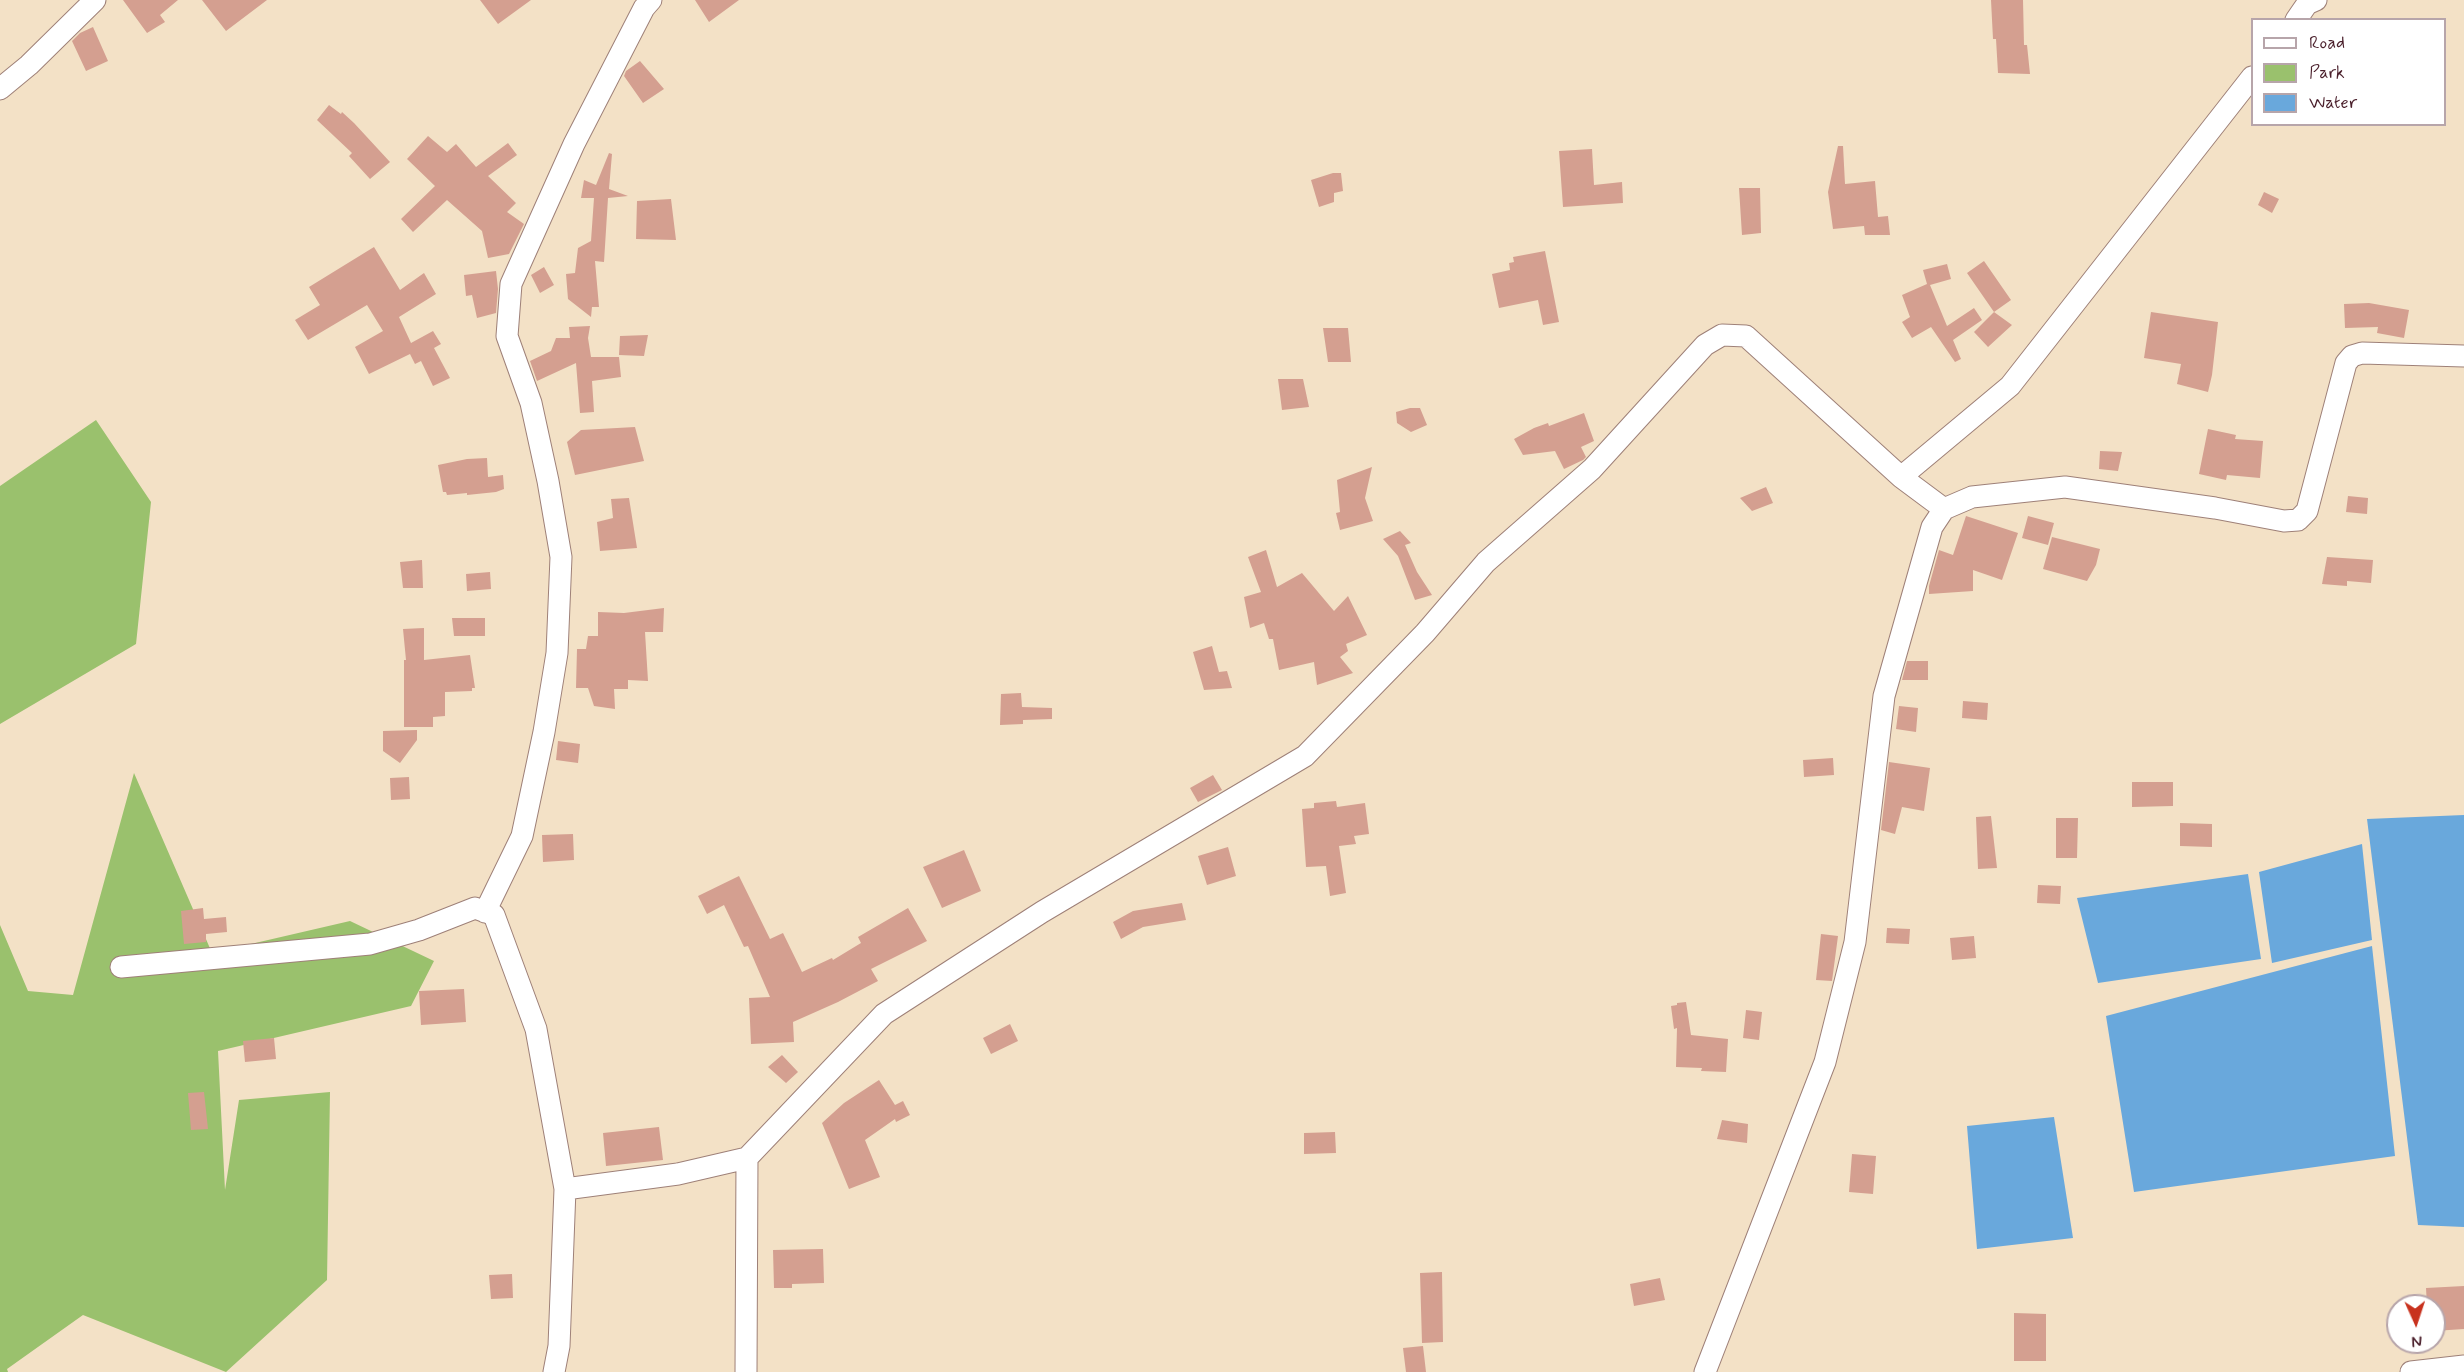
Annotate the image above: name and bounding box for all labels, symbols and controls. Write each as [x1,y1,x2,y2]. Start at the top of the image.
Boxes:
legend [2251,18,2446,126]
text: Road [2309,31,2345,55]
text: Park [2309,61,2345,85]
text: Water [2309,91,2357,115]
north arrow [2386,1294,2446,1354]
text: N [2411,1330,2423,1351]

